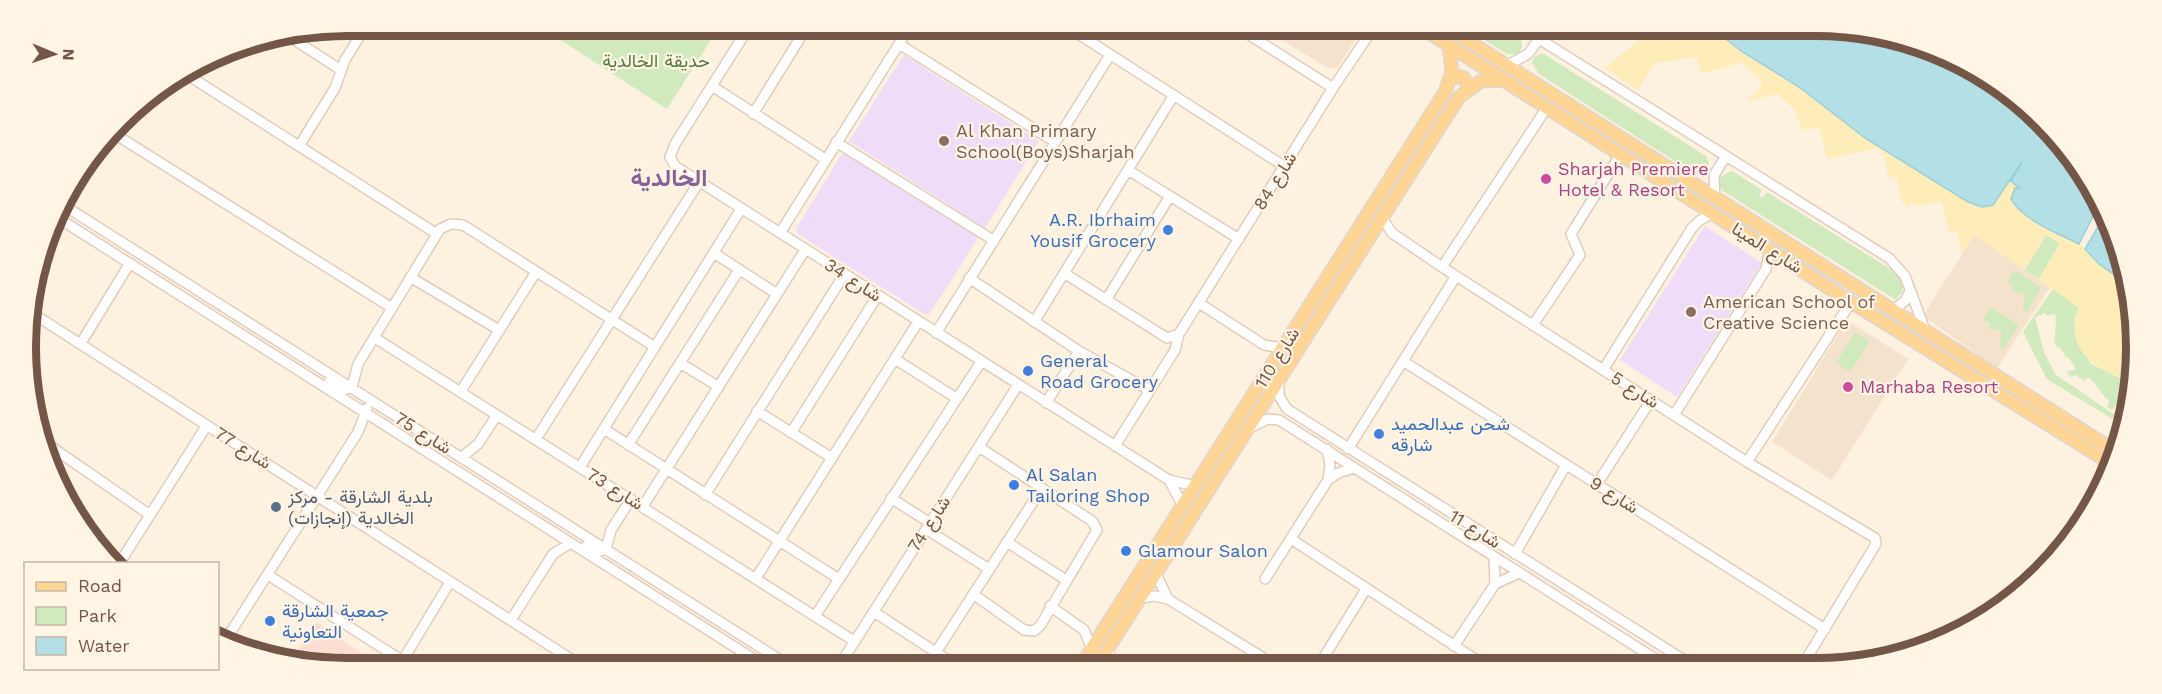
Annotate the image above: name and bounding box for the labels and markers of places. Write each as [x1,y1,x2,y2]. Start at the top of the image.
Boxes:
place label: Al Khan Primary School(Boys)Sharjah [956,120,1135,162]
marker: Al Khan Primary School(Boys)Sharjah [937,134,951,148]
place label: Sharjah Premiere Hotel & Resort [1558,158,1709,200]
marker: Sharjah Premiere Hotel & Resort [1539,172,1553,186]
place label: A.R. Ibrhaim Yousif Grocery [1030,209,1157,251]
marker: A.R. Ibrhaim Yousif Grocery [1161,223,1175,237]
place label: American School of Creative Science [1703,291,1875,333]
marker: American School of Creative Science [1684,305,1698,319]
place label: General Road Grocery [1040,350,1159,392]
marker: General Road Grocery [1021,364,1035,378]
place label: Marhaba Resort [1860,376,1998,397]
marker: Marhaba Resort [1841,380,1855,394]
place label: شحن عبدالحميد شارقه [1391,413,1510,456]
marker: شحن عبدالحميد شارقه [1372,427,1386,441]
place label: Al Salan Tailoring Shop [1026,464,1150,506]
marker: Al Salan Tailoring Shop [1007,478,1021,492]
place label: بلدية الشارقة - مركز الخالدية (إنجازات) [287,486,433,530]
marker: بلدية الشارقة - مركز الخالدية (إنجازات) [269,500,283,514]
place label: Glamour Salon [1138,540,1268,561]
marker: Glamour Salon [1119,544,1133,558]
place label: جمعية الشارقة التعاونية [282,600,388,643]
marker: جمعية الشارقة التعاونية [263,614,277,628]

